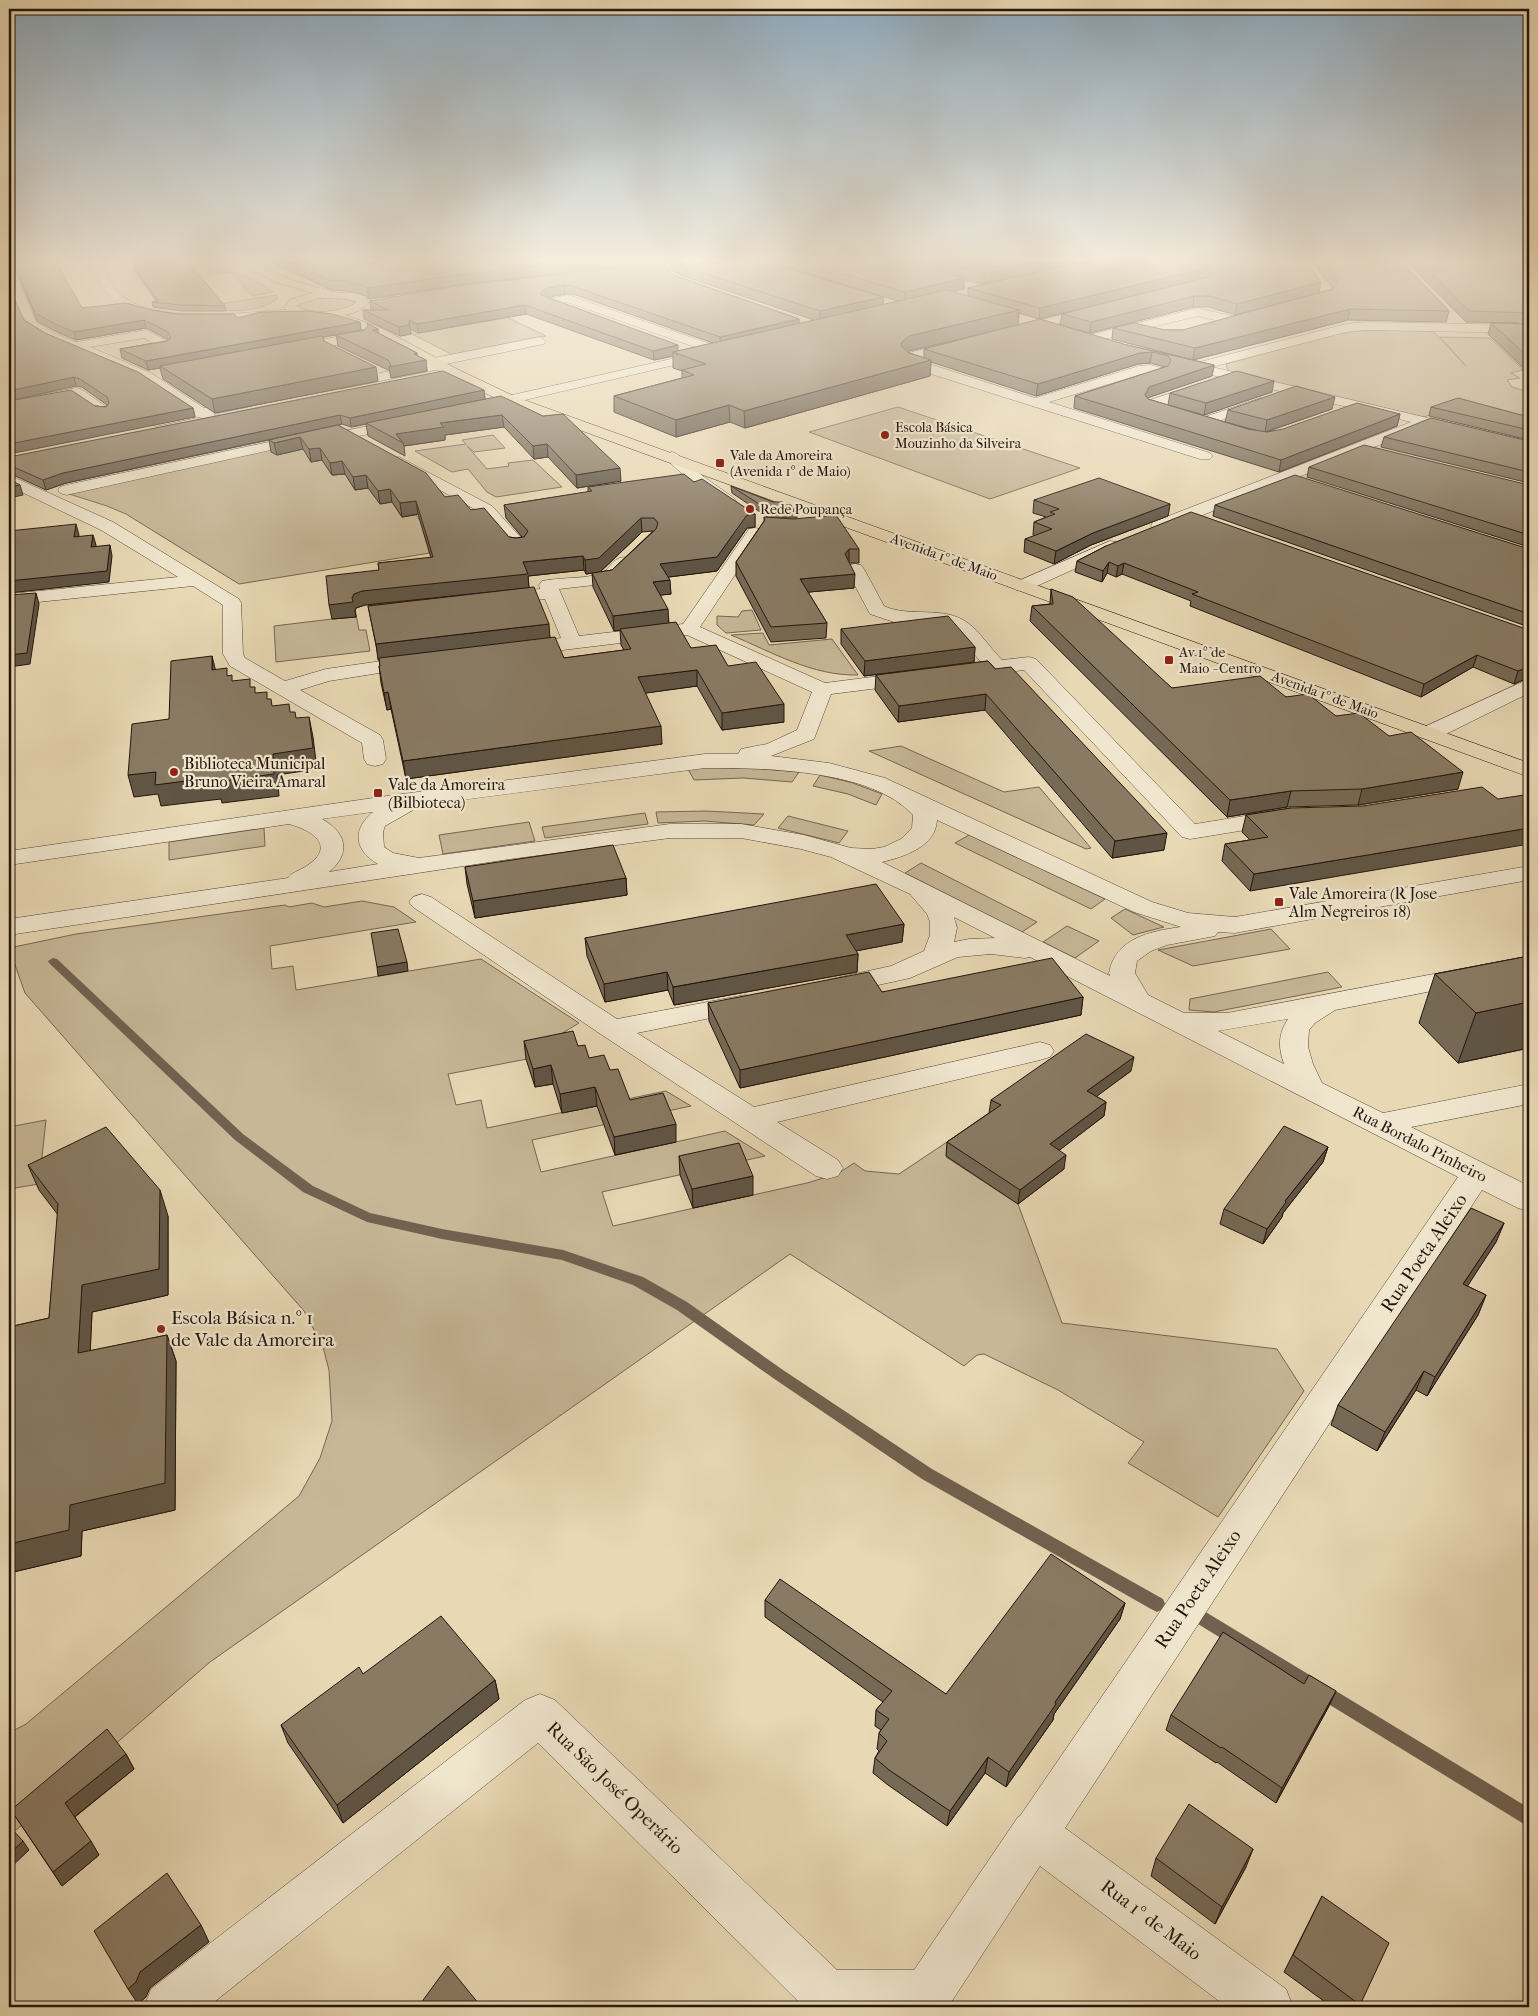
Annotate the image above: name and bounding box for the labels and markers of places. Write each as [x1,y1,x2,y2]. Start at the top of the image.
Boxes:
place label: Escola Básica Mouzinho da Silveira [895,419,1022,452]
marker: Escola Básica Mouzinho da Silveira [879,429,891,441]
place label: Vale da Amoreira (Avenida 1º de Maio) [729,447,851,480]
marker: Vale da Amoreira (Avenida 1º de Maio) [714,457,726,469]
place label: Rede Poupança [760,501,853,518]
marker: Rede Poupança [744,503,756,515]
place label: Av 1º de Maio - Centro [1178,644,1261,677]
marker: Av 1º de Maio - Centro [1163,654,1175,666]
place label: Biblioteca Municipal Bruno Vieira Amaral [184,754,327,791]
marker: Biblioteca Municipal Bruno Vieira Amaral [168,766,180,778]
place label: Vale da Amoreira (Bilbioteca) [387,775,506,812]
marker: Vale da Amoreira (Bilbioteca) [372,787,384,799]
place label: Vale Amoreira (R Jose Alm Negreiros 18) [1288,884,1437,921]
marker: Vale Amoreira (R Jose Alm Negreiros 18) [1273,896,1285,908]
place label: Escola Básica n.º 1 de Vale da Amoreira [171,1307,334,1351]
marker: Escola Básica n.º 1 de Vale da Amoreira [155,1323,167,1335]

